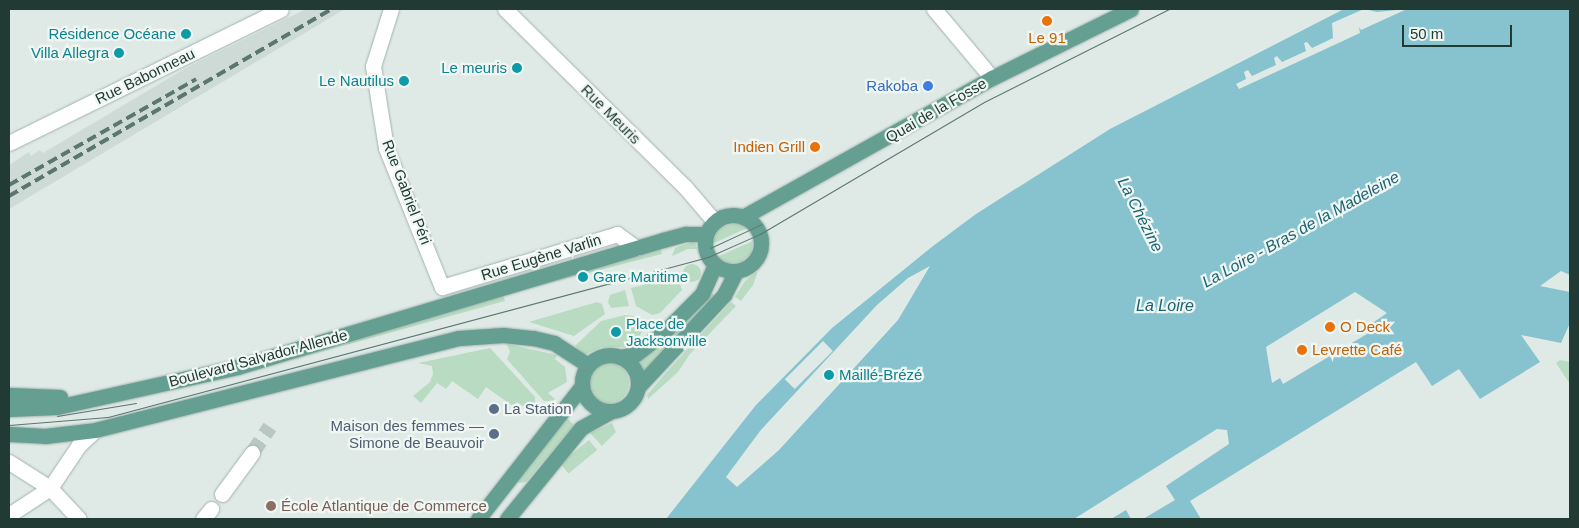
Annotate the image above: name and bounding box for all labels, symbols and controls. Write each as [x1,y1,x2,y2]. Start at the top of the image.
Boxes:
marker: Le 91 [1041,15,1053,27]
scale bar [1404,15,1514,47]
place label: Résidence Océane [48,25,176,43]
text: 50 m [1410,25,1443,42]
marker: Résidence Océane [180,28,192,40]
place label: Le 91 [1028,29,1066,47]
place label: Villa Allegra [30,44,109,62]
street label: Rue Babonneau [92,44,198,108]
marker: Villa Allegra [113,47,125,59]
place label: Le meuris [441,59,507,77]
marker: Le meuris [511,62,523,74]
place label: Le Nautilus [319,72,394,90]
street label: Quai de la Fosse [882,74,990,146]
marker: Le Nautilus [398,75,410,87]
place label: Rakoba [866,77,918,95]
marker: Rakoba [922,80,934,92]
street label: Rue Meuris [578,81,644,147]
street label: Rue Gabriel Péri [379,137,435,247]
place label: Indien Grill [733,138,805,156]
marker: Indien Grill [809,141,821,153]
water label: La Loire - Bras de la Madeleine [1199,168,1403,292]
water label: La Chézine [1113,175,1167,255]
street label: Rue Eugène Varlin [479,230,603,284]
place label: Gare Maritime [593,268,688,286]
marker: Gare Maritime [577,271,589,283]
water label: La Loire [1136,296,1194,316]
place label: Place de Jacksonville [626,314,707,349]
place label: O Deck [1340,318,1390,336]
marker: O Deck [1324,321,1336,333]
street label: Boulevard Salvador Allende [166,325,350,391]
marker: Place de Jacksonville [610,326,622,338]
place label: Levrette Café [1312,341,1402,359]
marker: Levrette Café [1296,344,1308,356]
place label: Maillé-Brézé [839,366,922,384]
marker: Maillé-Brézé [823,369,835,381]
place label: La Station [504,400,572,418]
marker: La Station [488,403,500,415]
place label: Maison des femmes — Simone de Beauvoir [331,416,484,451]
marker: Maison des femmes — Simone de Beauvoir [488,428,500,440]
place label: École Atlantique de Commerce [281,497,488,515]
marker: École Atlantique de Commerce [265,500,277,512]

